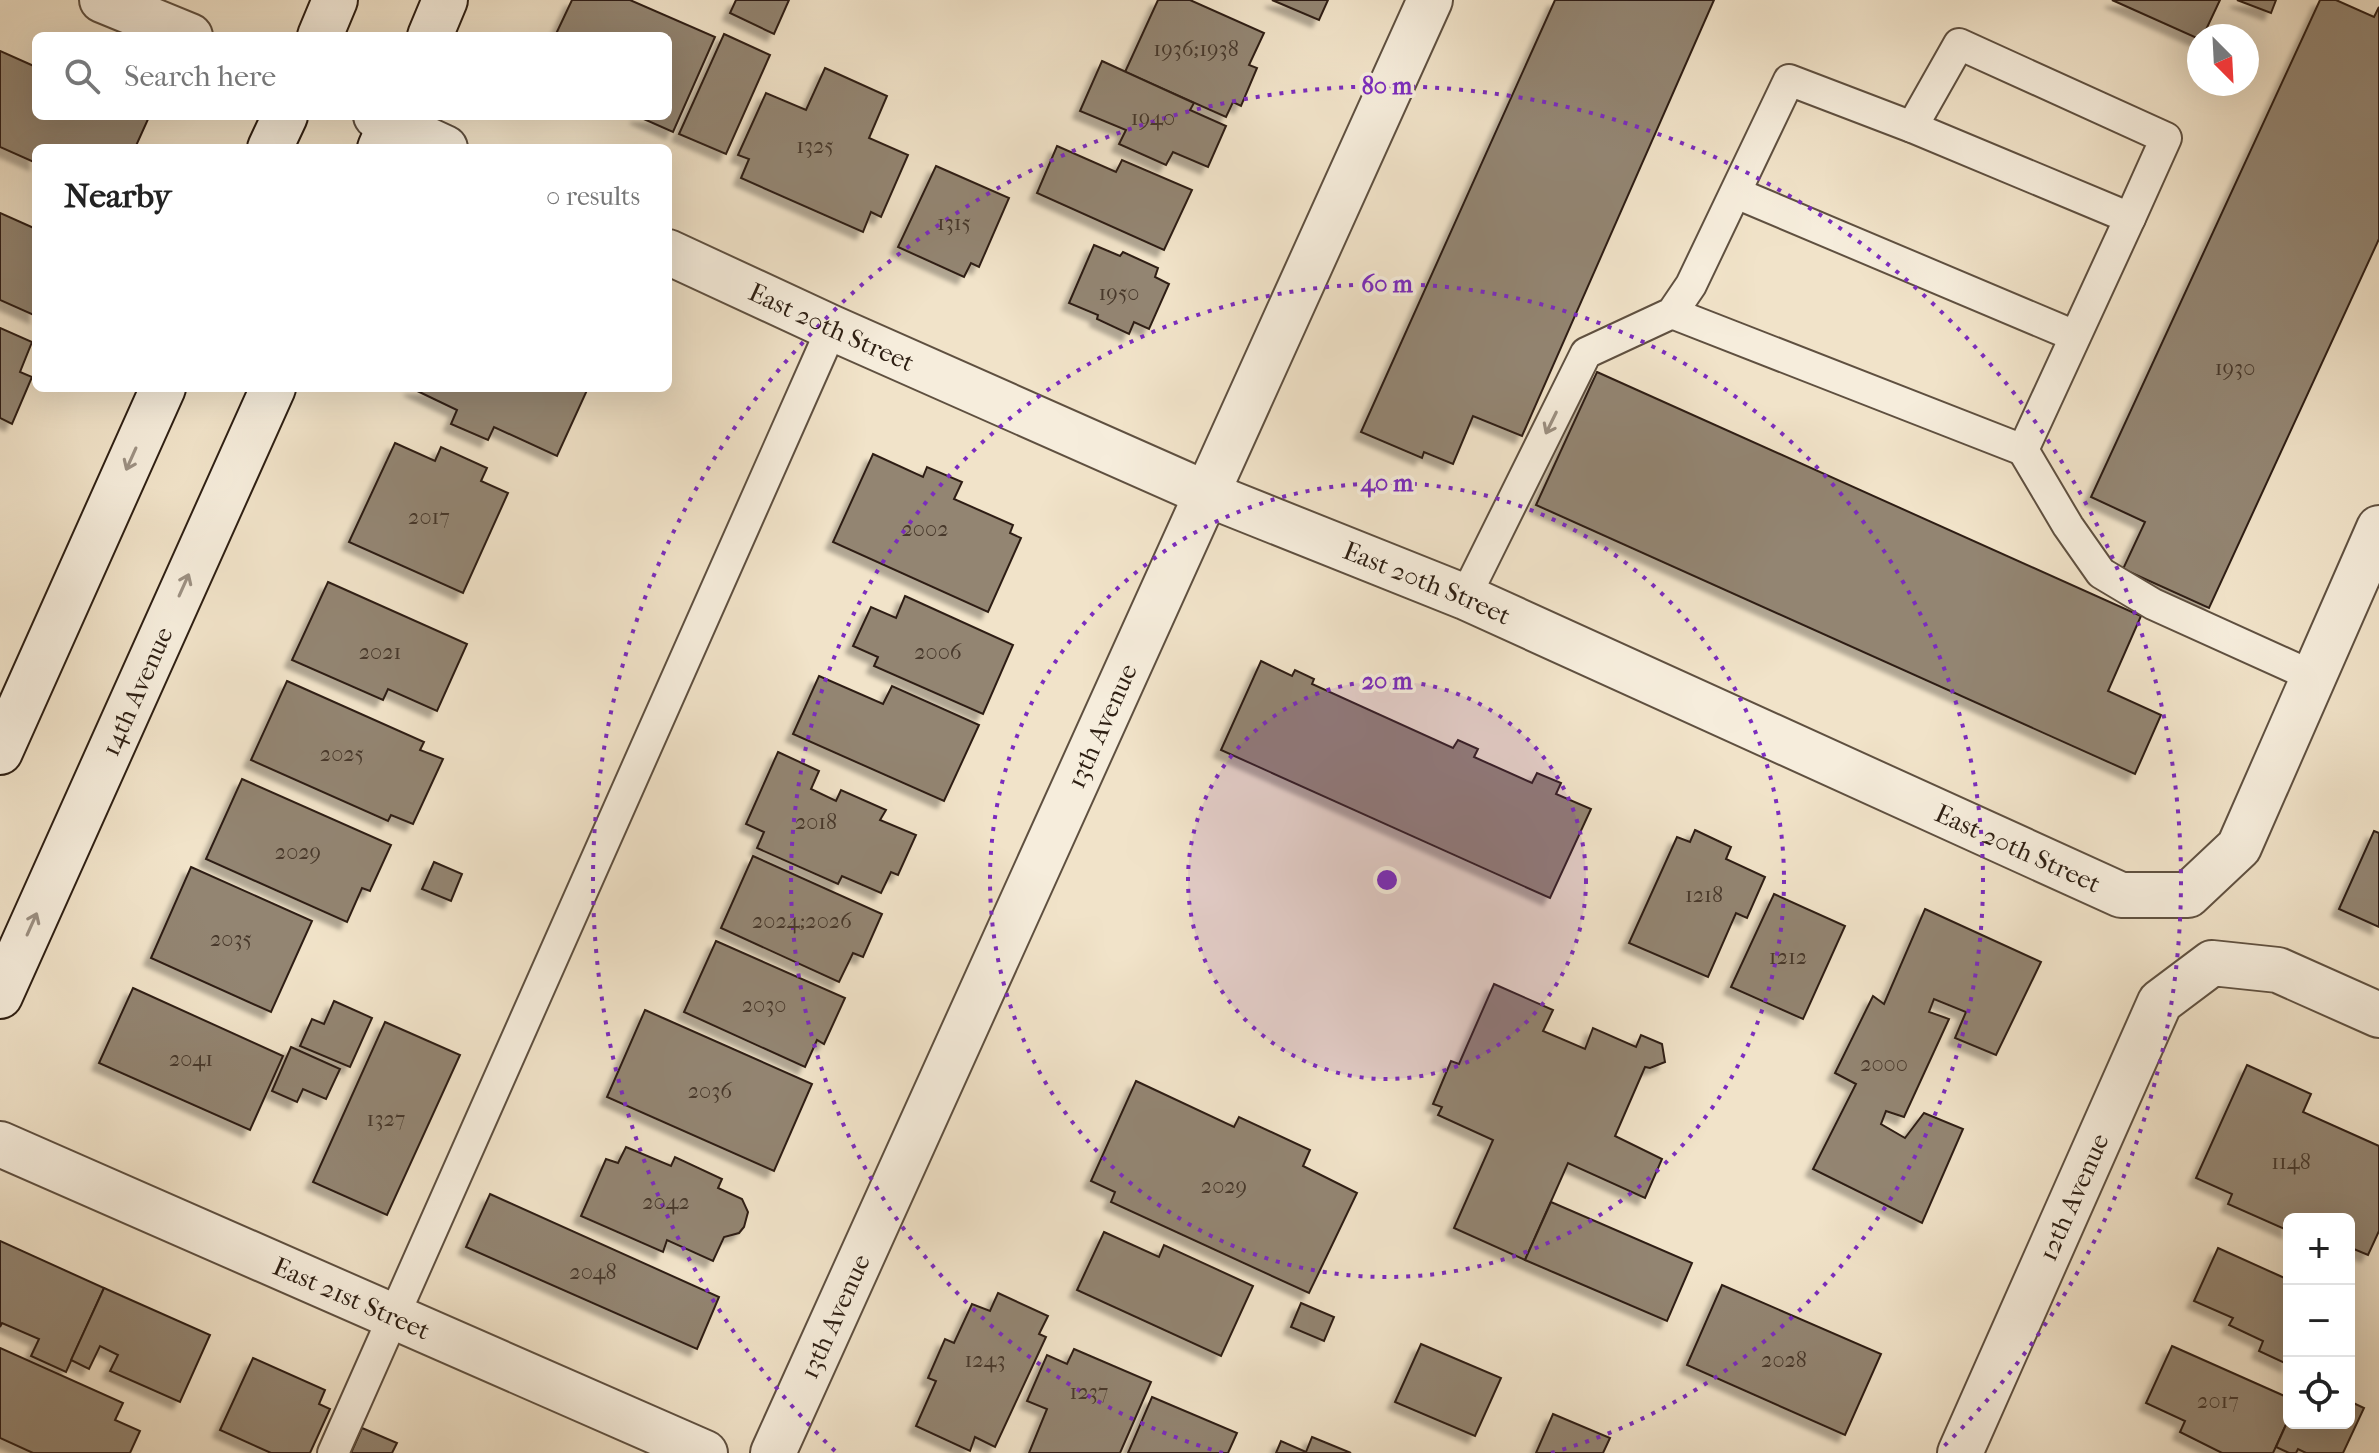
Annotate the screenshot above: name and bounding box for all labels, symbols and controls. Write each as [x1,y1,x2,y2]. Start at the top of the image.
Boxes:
north arrow [2187,24,2259,96]
search box [32,32,672,120]
house number: 1936;1938 [1153,36,1239,62]
icon: search [60,54,104,98]
text: Search here [124,59,276,94]
text: 80 m [1362,72,1413,100]
house number: 1940 [1131,105,1175,131]
house number: 1325 [796,133,834,159]
text: Nearby [64,176,171,216]
text: 0 results [546,181,640,212]
house number: 1315 [937,210,971,236]
text: 60 m [1361,270,1414,298]
street label: East 20th Street [744,276,920,378]
house number: 1950 [1099,280,1139,306]
house number: 1930 [2215,355,2255,381]
one-way arrow [1543,410,1558,434]
one-way arrow [123,447,138,471]
text: 40 m [1360,469,1414,498]
house number: 2017 [408,504,450,530]
house number: 2002 [902,516,948,542]
street label: East 20th Street [1339,534,1516,631]
one-way arrow [177,573,192,597]
street label: 14th Avenue [94,622,179,761]
house number: 2021 [359,639,401,665]
house number: 2006 [914,639,962,665]
street label: 13th Avenue [1060,659,1143,793]
text: 20 m [1362,667,1413,695]
house number: 2025 [320,741,364,767]
street label: East 20th Street [1930,797,2106,899]
house number: 2018 [795,809,837,835]
house number: 2029 [275,839,321,865]
centre of rings [1373,866,1401,894]
house number: 1218 [1685,882,1723,908]
house number: 2024;2026 [752,908,852,934]
one-way arrow [25,913,40,937]
house number: 2035 [210,926,252,952]
house number: 1212 [1769,944,1807,970]
house number: 2030 [742,992,786,1018]
house number: 2041 [169,1046,213,1072]
house number: 2000 [1860,1051,1908,1077]
house number: 2036 [688,1078,732,1104]
house number: 1327 [367,1106,405,1132]
street label: 12th Avenue [2032,1128,2115,1266]
house number: 1148 [2271,1149,2311,1175]
house number: 2029 [1201,1173,1247,1199]
house number: 2042 [642,1189,690,1215]
map controls [2283,1213,2355,1429]
button: + [2283,1213,2355,1285]
street label: 13th Avenue [793,1249,876,1383]
street label: East 21st Street [268,1250,436,1346]
house number: 2048 [569,1259,617,1285]
button: − [2283,1285,2355,1357]
house number: 1243 [964,1347,1006,1373]
house number: 2028 [1761,1347,1807,1373]
button: locate [2283,1357,2355,1429]
house number: 1237 [1070,1379,1108,1405]
house number: 2017 [2197,1388,2239,1414]

